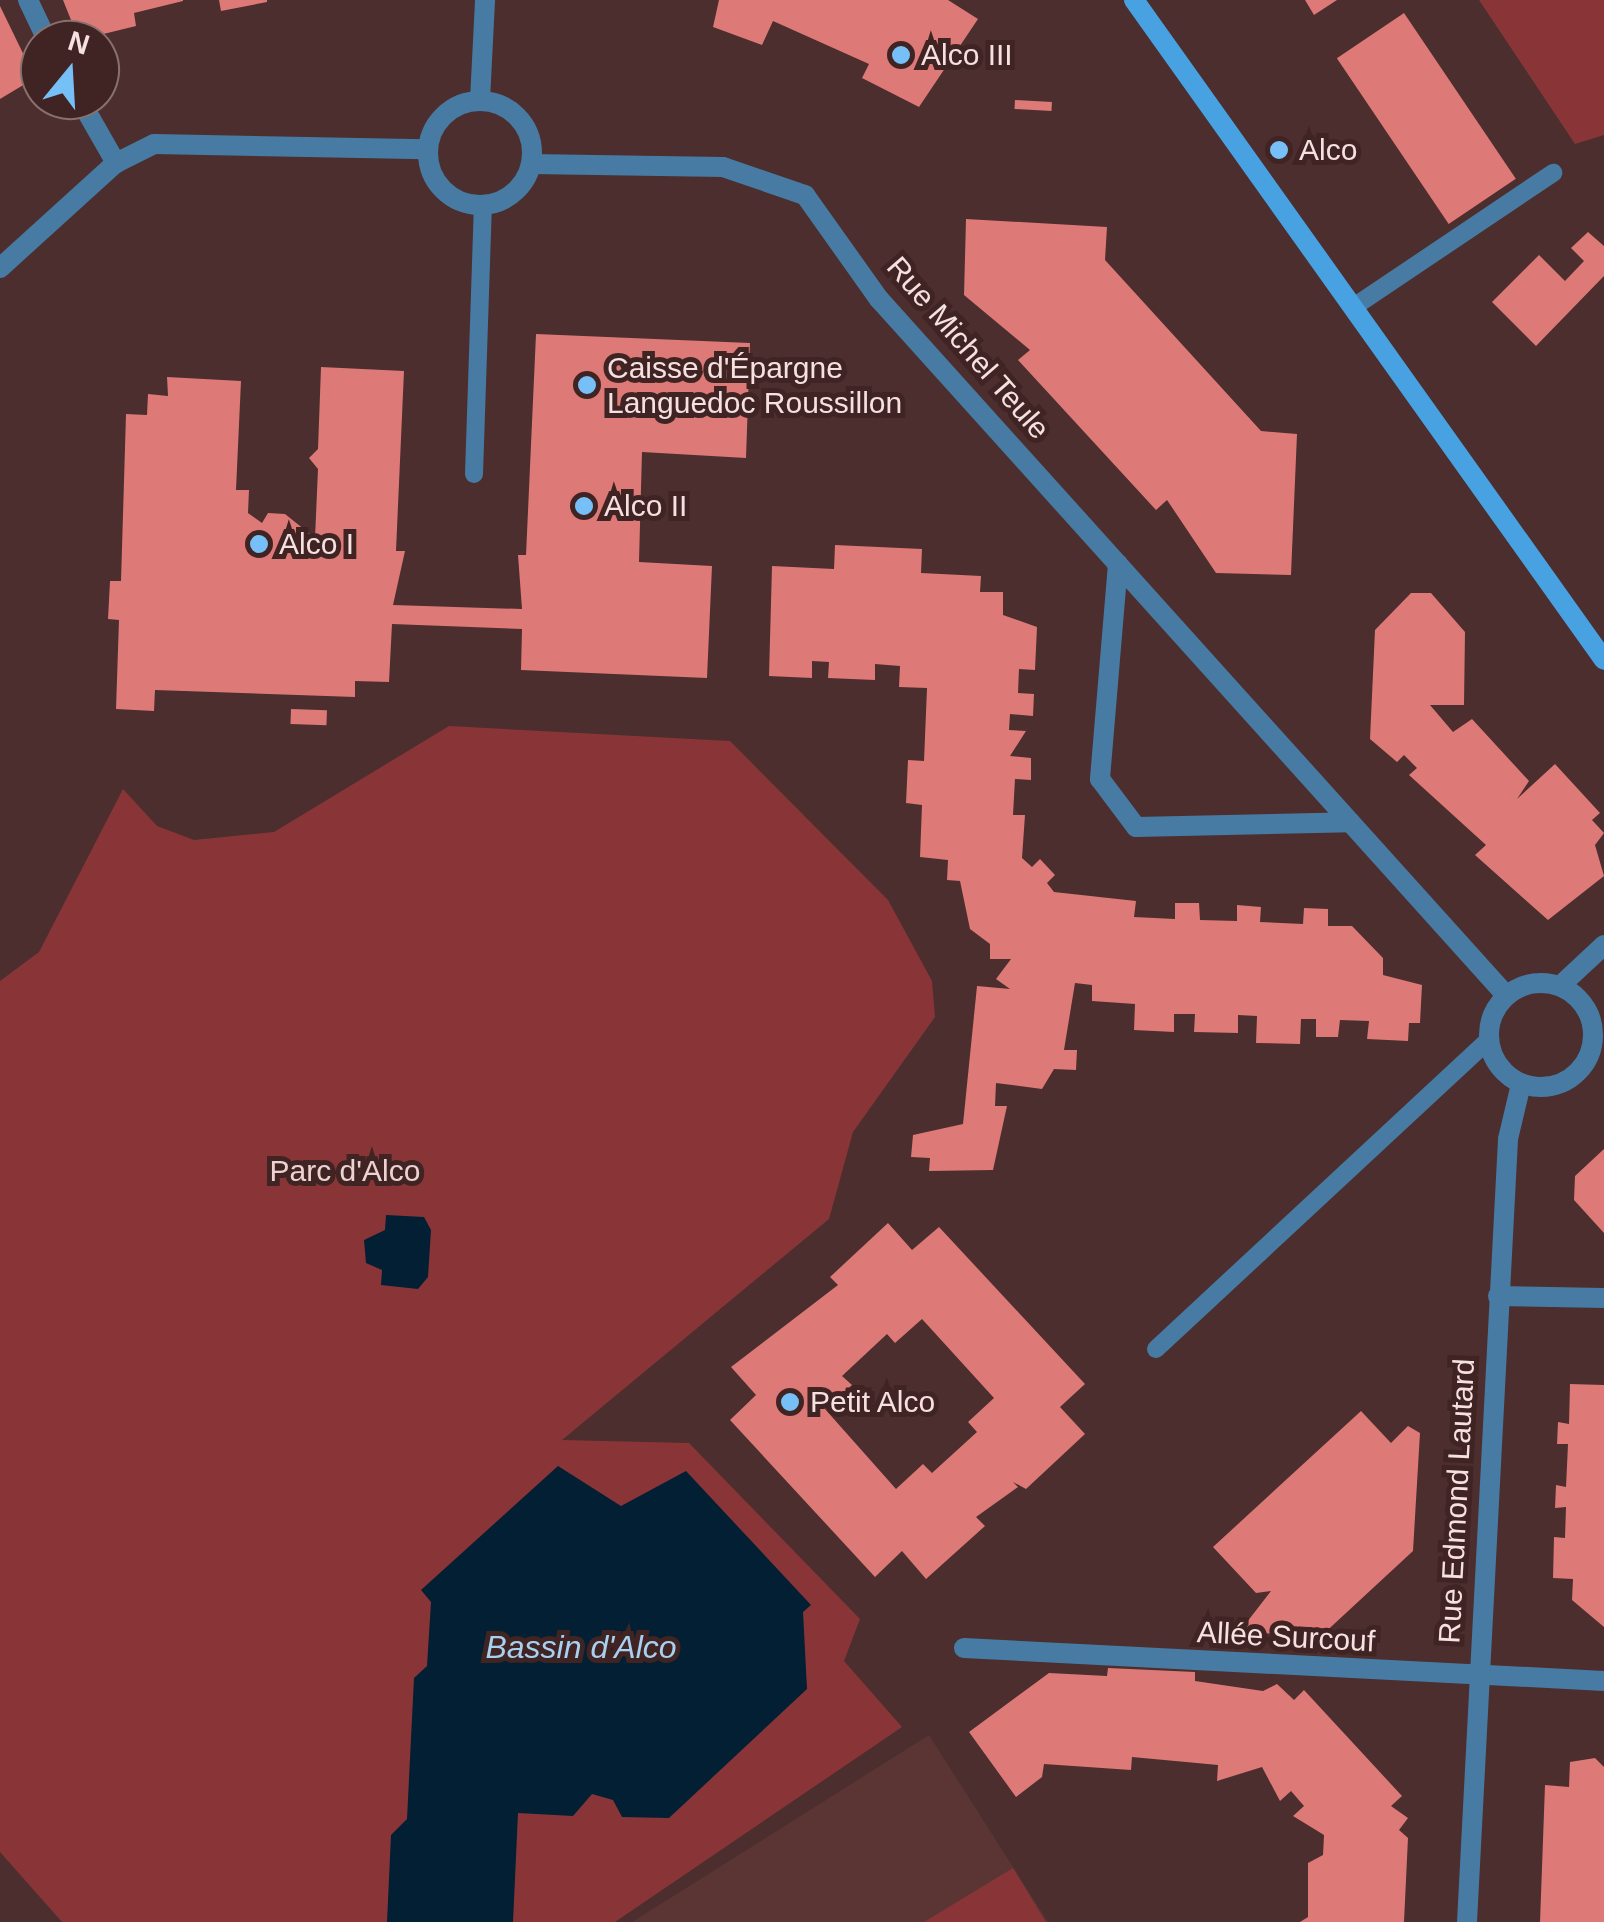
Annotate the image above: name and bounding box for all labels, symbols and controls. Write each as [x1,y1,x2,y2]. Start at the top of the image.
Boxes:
north arrow [20,20,120,120]
text: N [64,25,93,61]
place label: Alco III [921,37,1013,73]
marker: Alco III [890,44,912,66]
place label: Alco [1299,132,1357,168]
marker: Alco [1268,139,1290,161]
street label: Rue Michel Teule [879,249,1057,447]
place label: Caisse d'Épargne Languedoc Roussillon [607,350,902,420]
marker: Caisse d'Épargne Languedoc Roussillon [576,374,598,396]
place label: Alco II [604,488,687,524]
marker: Alco II [573,495,595,517]
place label: Alco I [279,526,354,562]
marker: Alco I [248,533,270,555]
park label: Parc d'Alco [270,1153,420,1189]
street label: Rue Edmond Lautard [1432,1358,1482,1644]
place label: Petit Alco [810,1384,937,1420]
marker: Petit Alco [779,1391,801,1413]
street label: Allée Surcouf [1196,1614,1376,1660]
water label: Bassin d'Alco [485,1628,677,1666]

